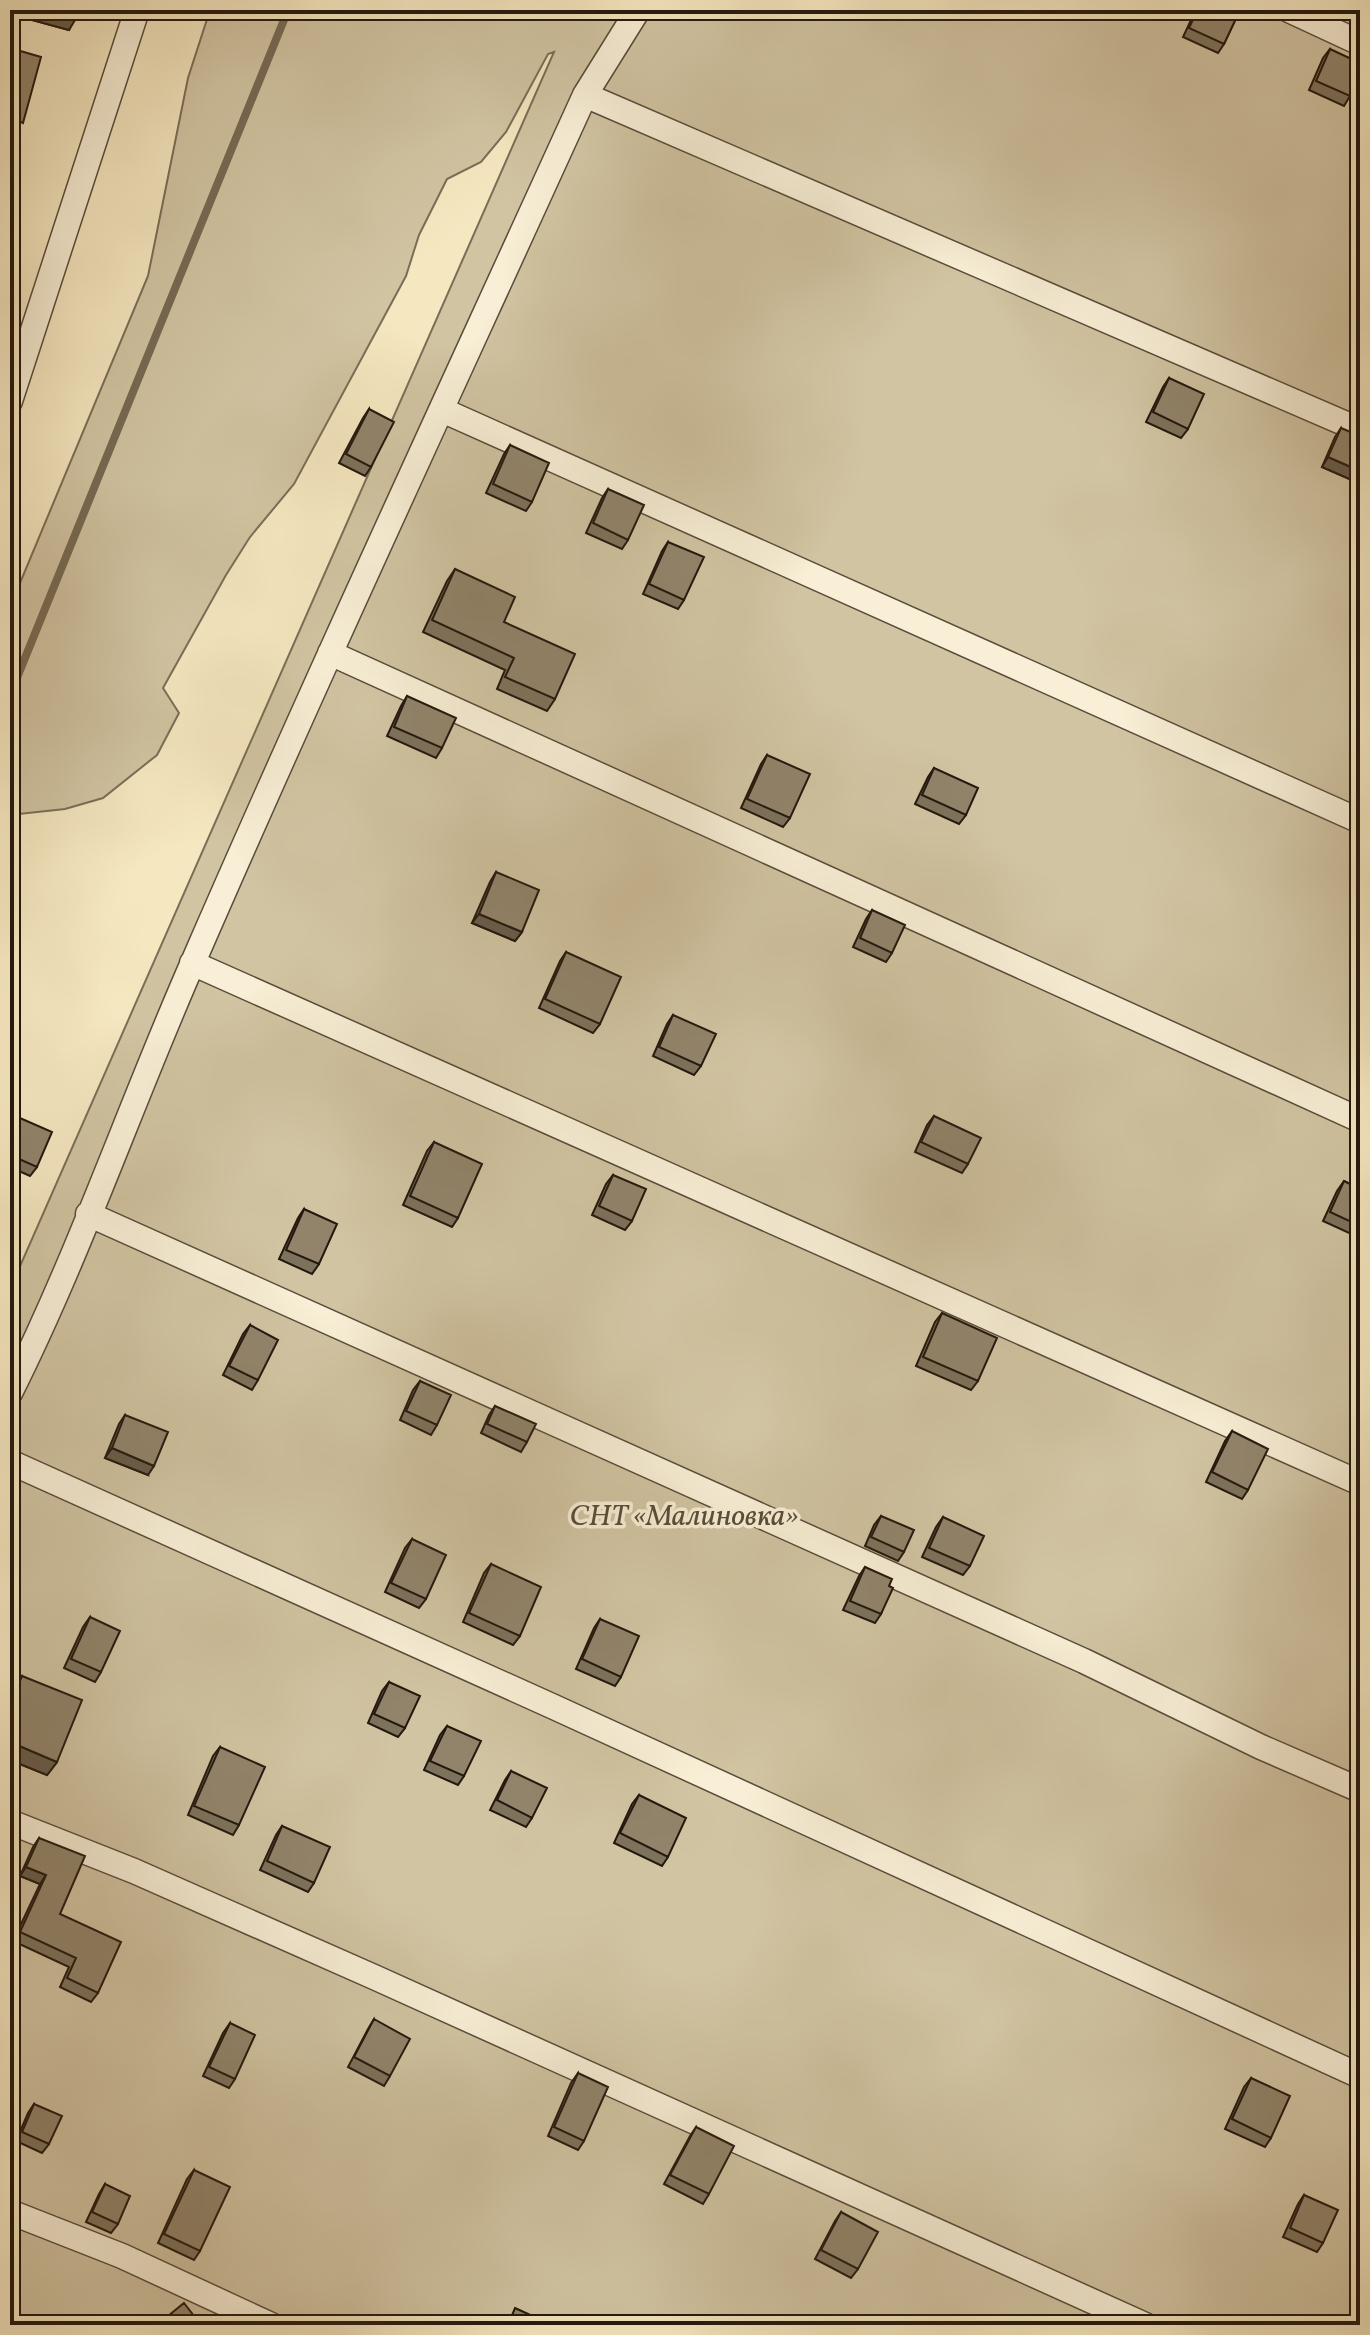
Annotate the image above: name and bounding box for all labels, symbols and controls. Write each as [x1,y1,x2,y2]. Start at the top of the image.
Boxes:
park label: СНТ «Малиновка» [569,1496,799,1538]

